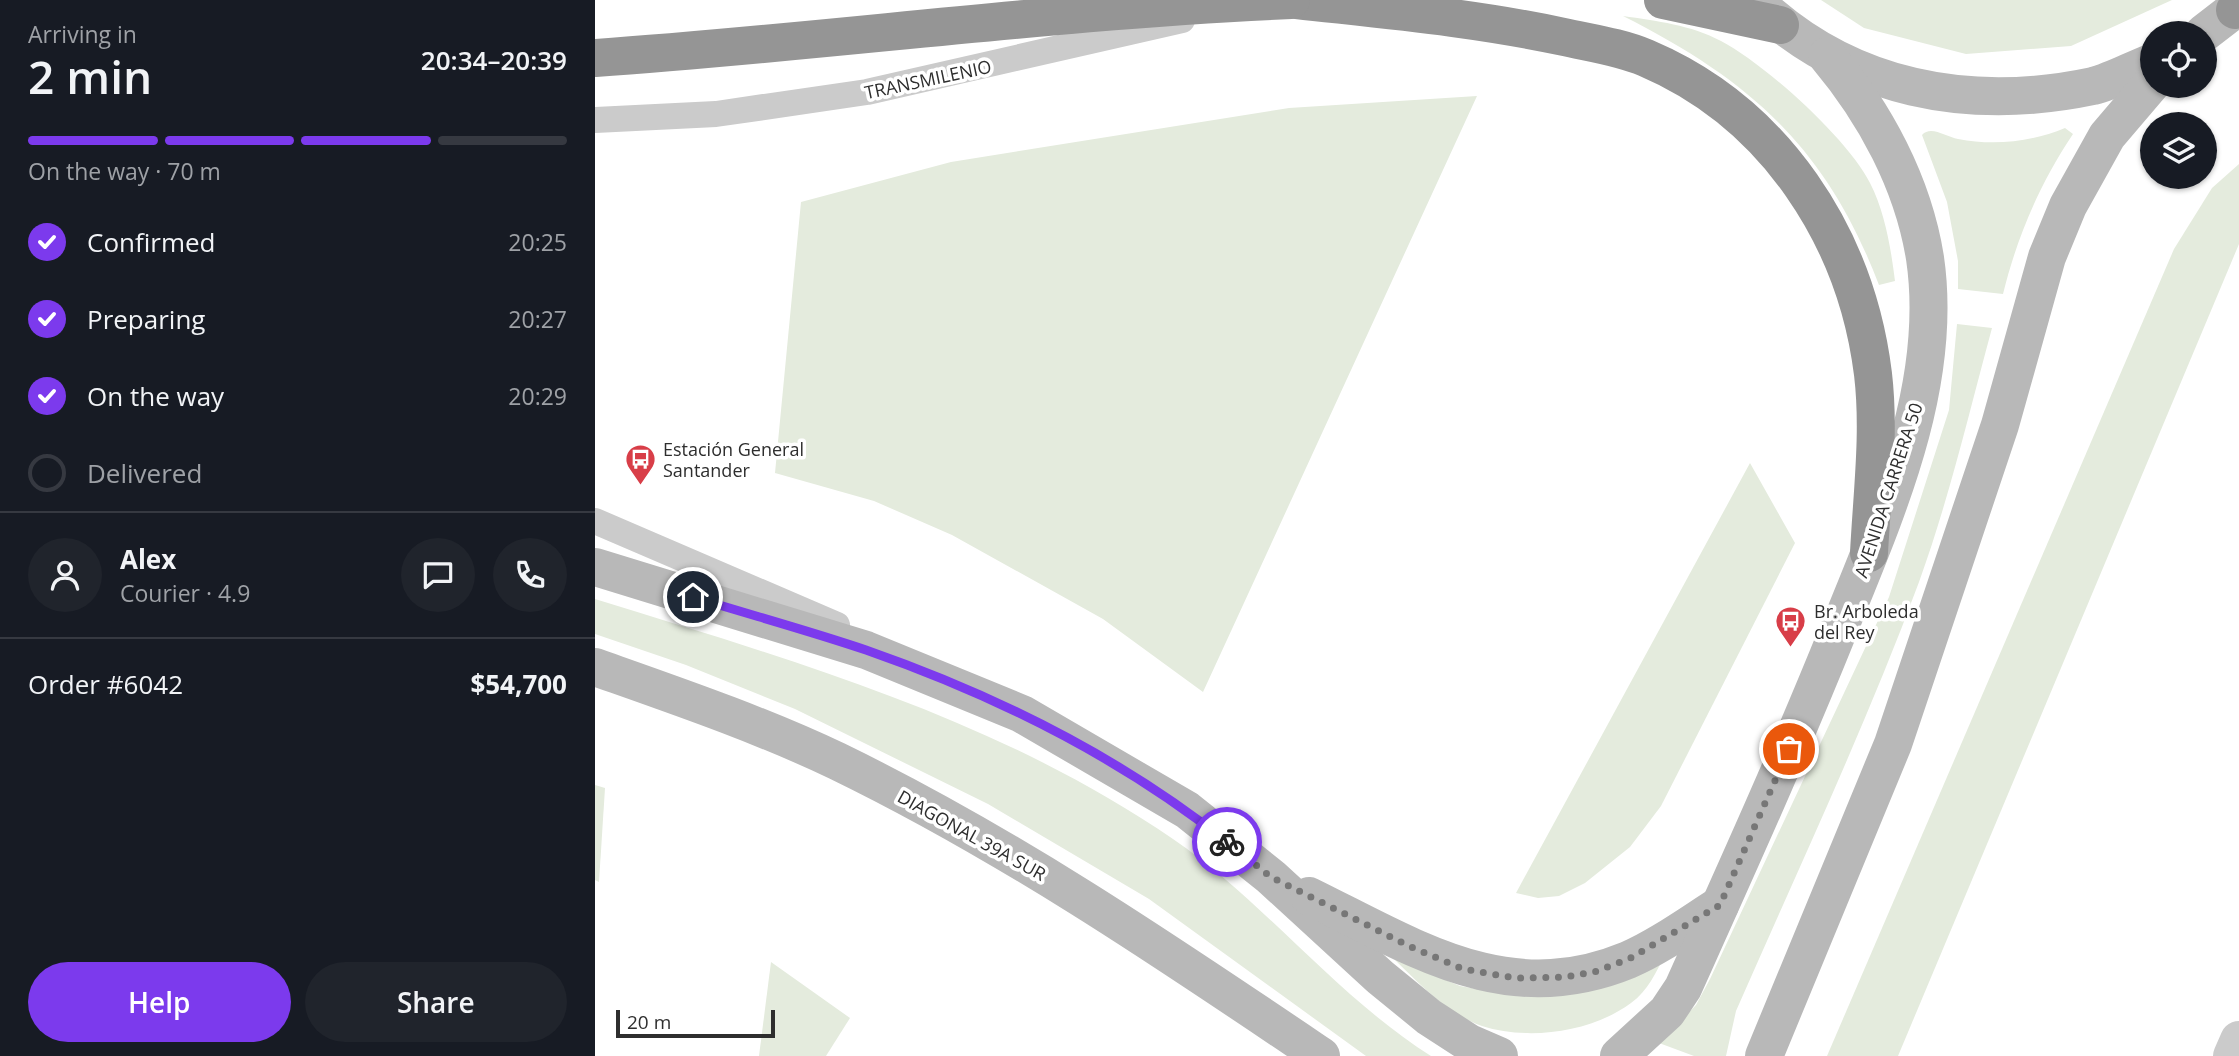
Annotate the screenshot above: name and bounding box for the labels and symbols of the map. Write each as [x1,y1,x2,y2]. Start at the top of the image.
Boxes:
street label: TRANSMILENIO [862,54,994,104]
street label: AVENIDA CARRERA 50 [1848,400,1928,580]
place label: Estación General Santander [663,437,804,482]
bus stop icon: Estación General Santander [623,442,657,486]
pin [663,567,723,627]
place label: Br. Arboleda del Rey [1814,599,1919,644]
bus stop icon: Br. Arboleda del Rey [1774,604,1808,648]
pin [1759,719,1819,779]
street label: DIAGONAL 39A SUR [893,784,1051,886]
courier [1192,807,1262,877]
scale bar [616,1007,775,1039]

